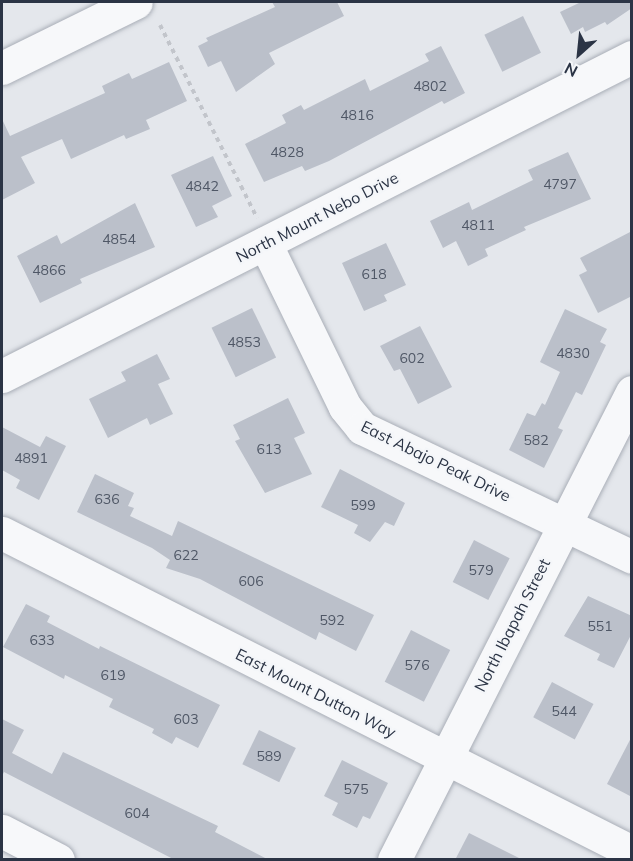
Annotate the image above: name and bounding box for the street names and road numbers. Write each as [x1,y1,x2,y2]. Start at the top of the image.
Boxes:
street label: North Mount Nebo Drive [232,168,402,266]
street label: East Abajo Peak Drive [358,416,514,506]
street label: North Ibapah Street [470,555,554,695]
street label: East Mount Dutton Way [233,644,399,742]

